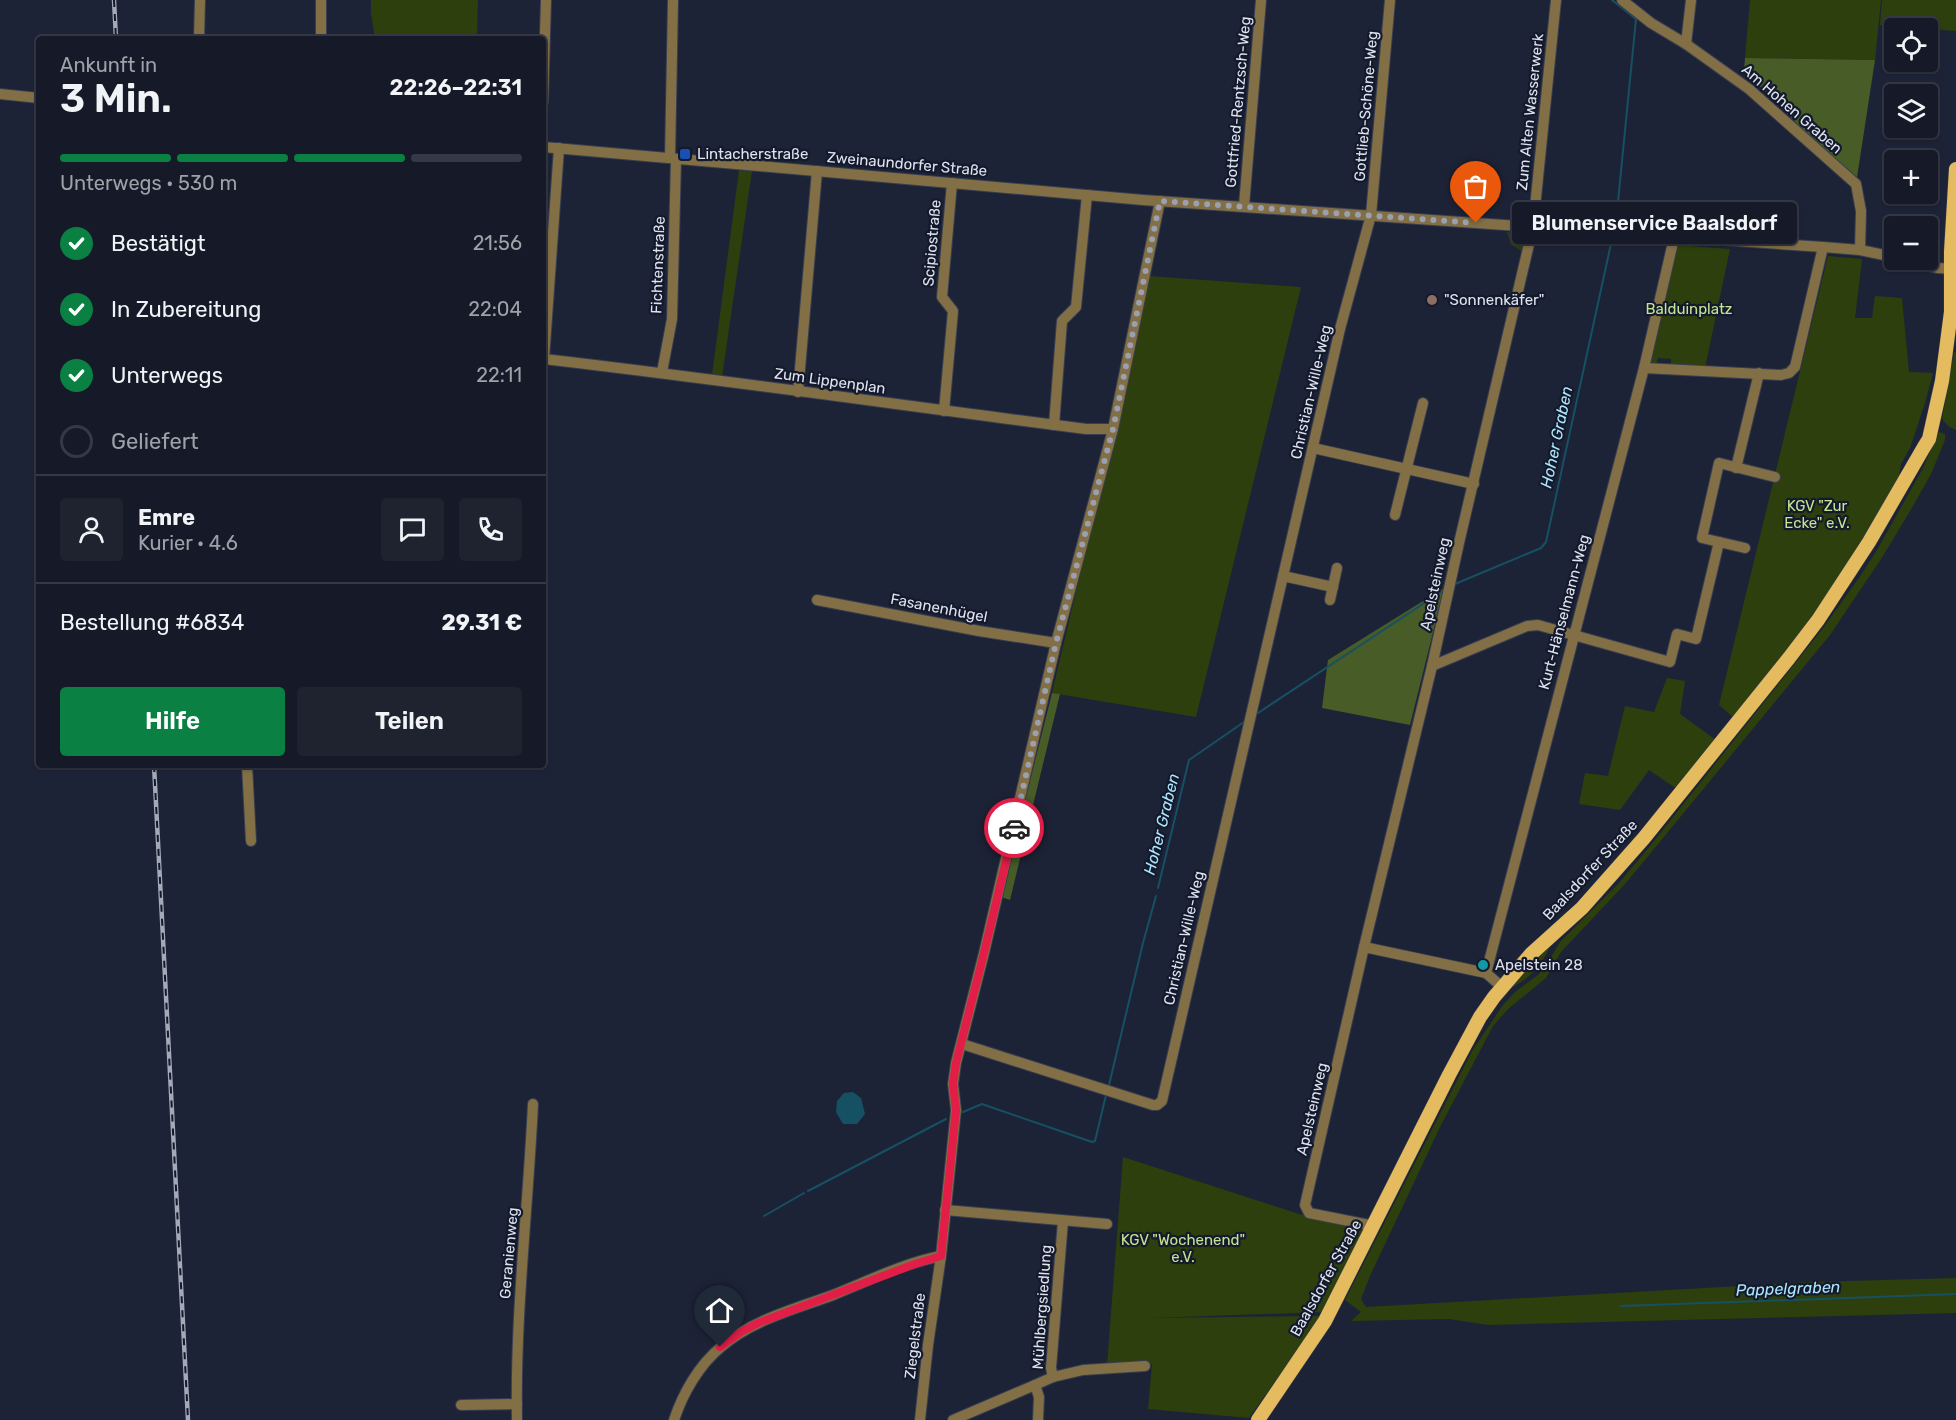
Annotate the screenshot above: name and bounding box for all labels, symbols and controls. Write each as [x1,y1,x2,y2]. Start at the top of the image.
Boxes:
street label: Gottfried-Rentzsch-Weg [1222,16,1254,188]
map controls [1884,18,1938,270]
button: locate [1884,18,1938,72]
street label: Gottlieb-Schöne-Weg [1350,30,1382,182]
street label: Zum Alten Wasserwerk [1513,32,1547,191]
text: Ankunft in [60,53,157,77]
street label: Am Hohen Graben [1738,60,1846,158]
text: 22:26–22:31 [390,74,522,101]
text: 3 Min. [60,76,172,122]
button: layers [1884,84,1938,138]
place label: Lintacherstraße [697,145,808,163]
marker: Lintacherstraße [678,147,692,161]
street label: Zweinaundorfer Straße [826,148,988,180]
button: + [1884,150,1938,204]
pin [1450,161,1501,223]
icon: bag [1459,170,1492,203]
text: Unterwegs · 530 m [60,171,237,195]
street label: Scipiostraße [919,199,945,287]
callout: Blumenservice Baalsdorf [1512,202,1797,244]
text: Blumenservice Baalsdorf [1532,211,1777,235]
street label: Fichtenstraße [647,216,669,314]
button: − [1884,216,1938,270]
icon: check [60,227,93,260]
text: Bestätigt [111,230,206,257]
text: 21:56 [473,231,522,255]
place label: "Sonnenkäfer" [1444,291,1544,309]
icon: check [60,293,93,326]
marker: "Sonnenkäfer" [1425,293,1439,307]
text: In Zubereitung [111,296,261,323]
text: 22:04 [468,297,522,321]
park label: Balduinplatz [1646,300,1733,318]
street label: Christian-Wille-Weg [1287,323,1335,461]
icon: check [60,359,93,392]
text: Unterwegs [111,362,223,389]
text: 22:11 [476,363,522,387]
street label: Zum Lippenplan [773,364,887,398]
water label: Hoher Graben [1536,384,1577,490]
text: Geliefert [111,428,199,455]
park label: KGV "Zur Ecke" e.V. [1784,497,1850,532]
button: person [60,498,123,561]
button: chat [381,498,444,561]
button: phone [459,498,522,561]
text: Emre [138,504,195,531]
text: Kurier · 4.6 [138,531,238,555]
street label: Kurt-Hänselmann-Weg [1535,532,1593,692]
street label: Apelsteinweg [1416,536,1454,632]
street label: Fasanenhügel [889,590,989,626]
text: Bestellung #6834 [60,609,244,636]
text: 29.31 € [441,609,522,636]
button: Hilfe [60,687,285,756]
button: Teilen [297,687,522,756]
water label: Hoher Graben [1140,772,1183,877]
courier [984,798,1044,858]
icon: car [998,812,1031,845]
street label: Baalsdorfer Straße [1539,816,1641,924]
street label: Christian-Wille-Weg [1160,869,1208,1007]
place label: Apelstein 28 [1495,956,1583,974]
marker: Apelstein 28 [1476,958,1490,972]
street label: Apelsteinweg [1293,1061,1331,1157]
street label: Geranienweg [496,1207,522,1299]
street label: Baalsdorfer Straße [1287,1217,1365,1339]
park label: KGV "Wochenend" e.V. [1121,1231,1245,1266]
street label: Mühlbergsiedlung [1029,1244,1055,1370]
water label: Pappelgraben [1735,1277,1841,1300]
pin [694,1285,745,1347]
street label: Ziegelstraße [901,1292,929,1380]
icon: home [703,1294,736,1327]

